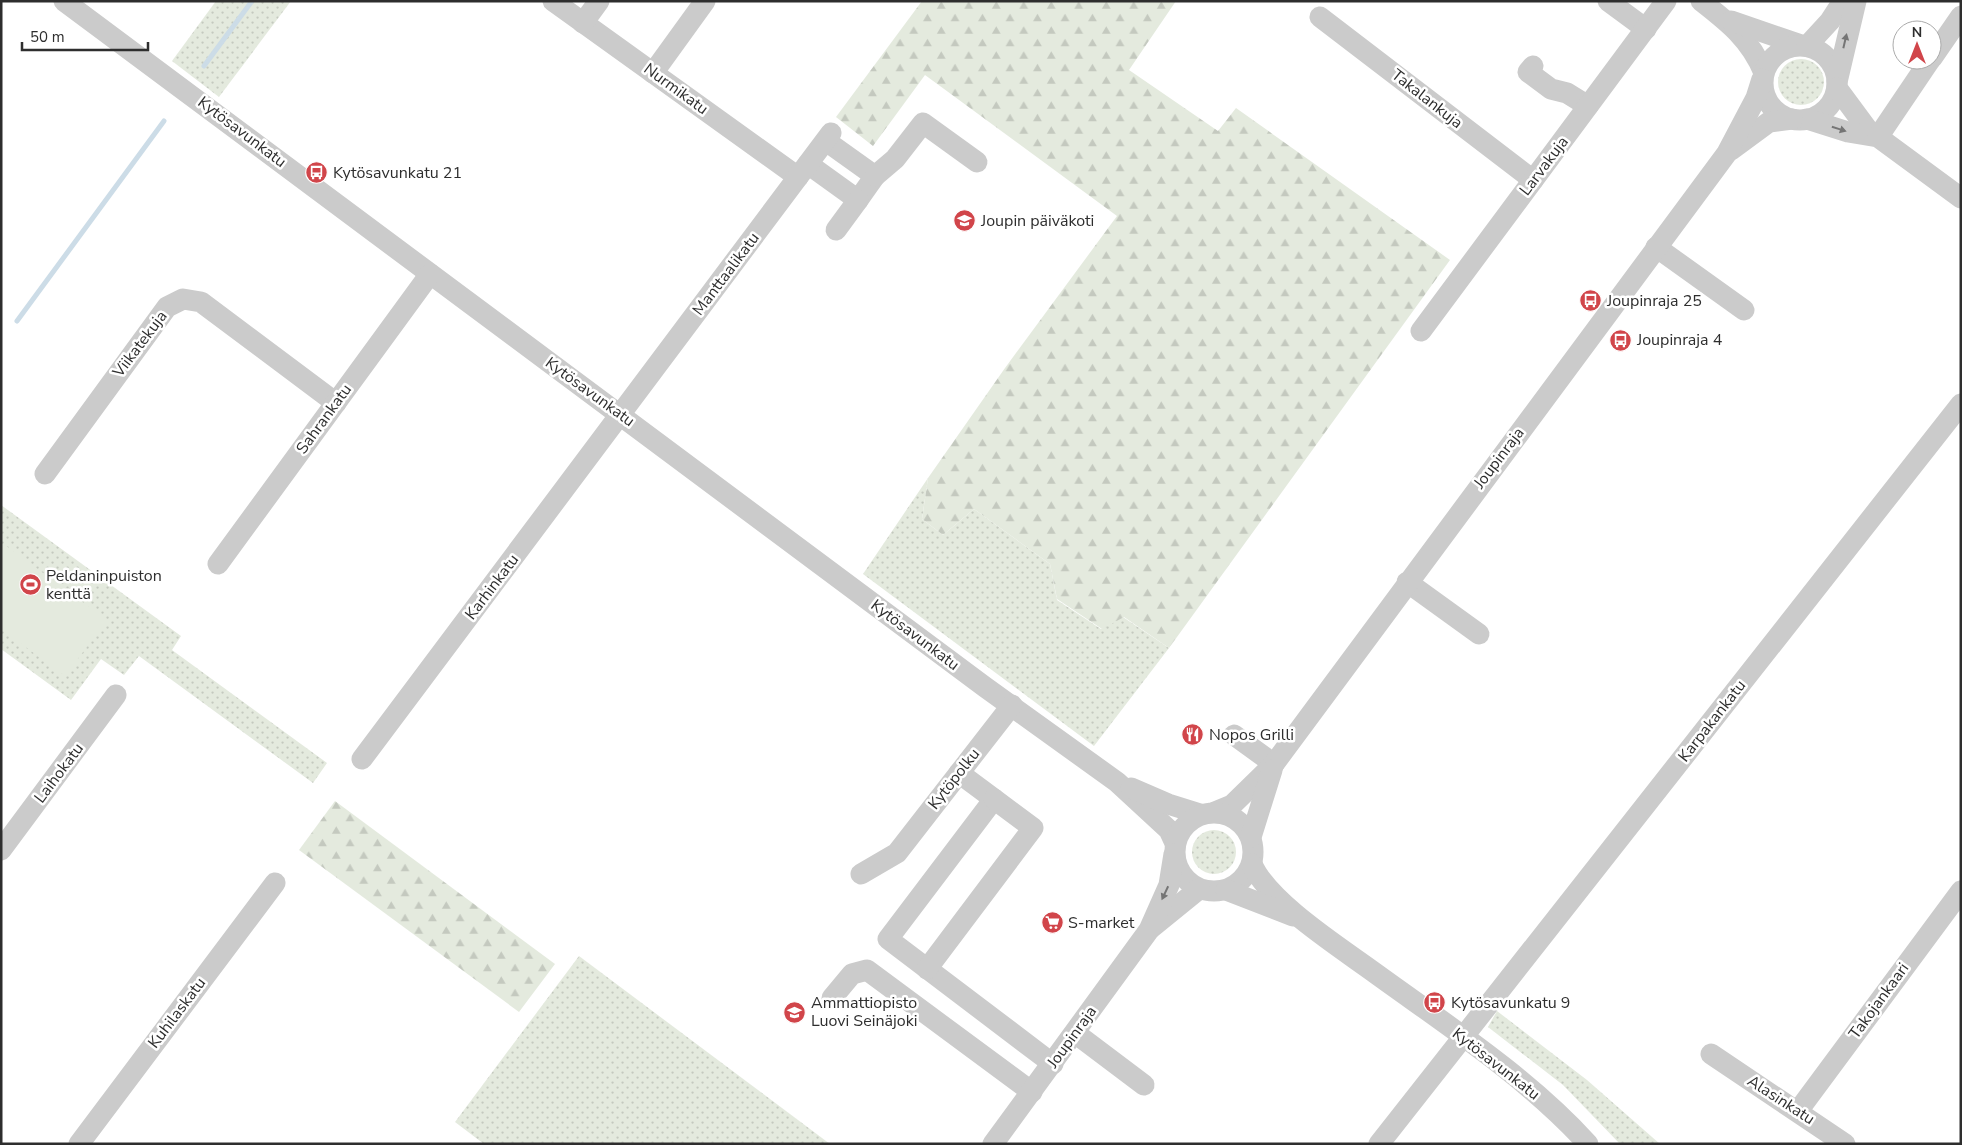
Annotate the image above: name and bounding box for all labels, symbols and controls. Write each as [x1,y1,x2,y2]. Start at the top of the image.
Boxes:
scale bar [22,20,149,52]
north arrow [1892,20,1942,70]
text: N [1912,23,1922,42]
text: 50 m [30,27,65,47]
one-way arrow [1841,34,1849,49]
street label: Nurmikatu [639,58,713,120]
street label: Takalankuja [1387,64,1467,134]
street label: Kytösavunkatu [193,91,291,173]
one-way arrow [1832,125,1847,133]
street label: Larvakuja [1514,132,1574,200]
bus stop icon: Kytösavunkatu 21 [305,161,329,185]
place label: Kytösavunkatu 21 [333,162,462,184]
school or university icon: Joupin päiväkoti [953,209,977,233]
place label: Joupin päiväkoti [980,210,1094,232]
street label: Manttaalikatu [688,228,764,320]
bus stop icon: Joupinraja 25 [1579,289,1603,313]
place label: Joupinraja 25 [1606,290,1702,312]
street label: Viikatekuja [107,306,172,383]
bus stop icon: Joupinraja 4 [1609,328,1633,352]
place label: Joupinraja 4 [1636,329,1723,351]
street label: Kytösavunkatu [541,352,639,432]
street label: Sahrankatu [291,380,357,458]
street label: Joupinraja [1468,423,1529,494]
street label: Karhinkatu [460,550,524,624]
place label: Peldaninpuiston kenttä [46,565,162,605]
sports icon: Peldaninpuiston kenttä [18,573,42,597]
street label: Kytösavunkatu [866,594,964,676]
street label: Karpakankatu [1673,675,1751,767]
restaurant icon: Nopos Grilli [1181,723,1205,747]
place label: Nopos Grilli [1209,724,1294,746]
street label: Laihokatu [29,738,89,808]
street label: Kytöpolku [923,744,985,814]
one-way arrow [1161,886,1169,900]
supermarket icon: S-market [1040,911,1064,935]
place label: S-market [1068,912,1135,934]
street label: Takojankaari [1844,958,1914,1044]
street label: Kuhilaskatu [143,973,211,1053]
bus stop icon: Kytösavunkatu 9 [1423,991,1447,1015]
place label: Ammattiopisto Luovi Seinäjoki [811,992,917,1032]
place label: Kytösavunkatu 9 [1451,992,1570,1014]
school or university icon: Ammattiopisto Luovi Seinäjoki [783,1000,807,1024]
street label: Joupinraja [1041,1002,1102,1073]
street label: Kytösavunkatu [1448,1023,1544,1105]
street label: Alasinkatu [1743,1070,1819,1130]

